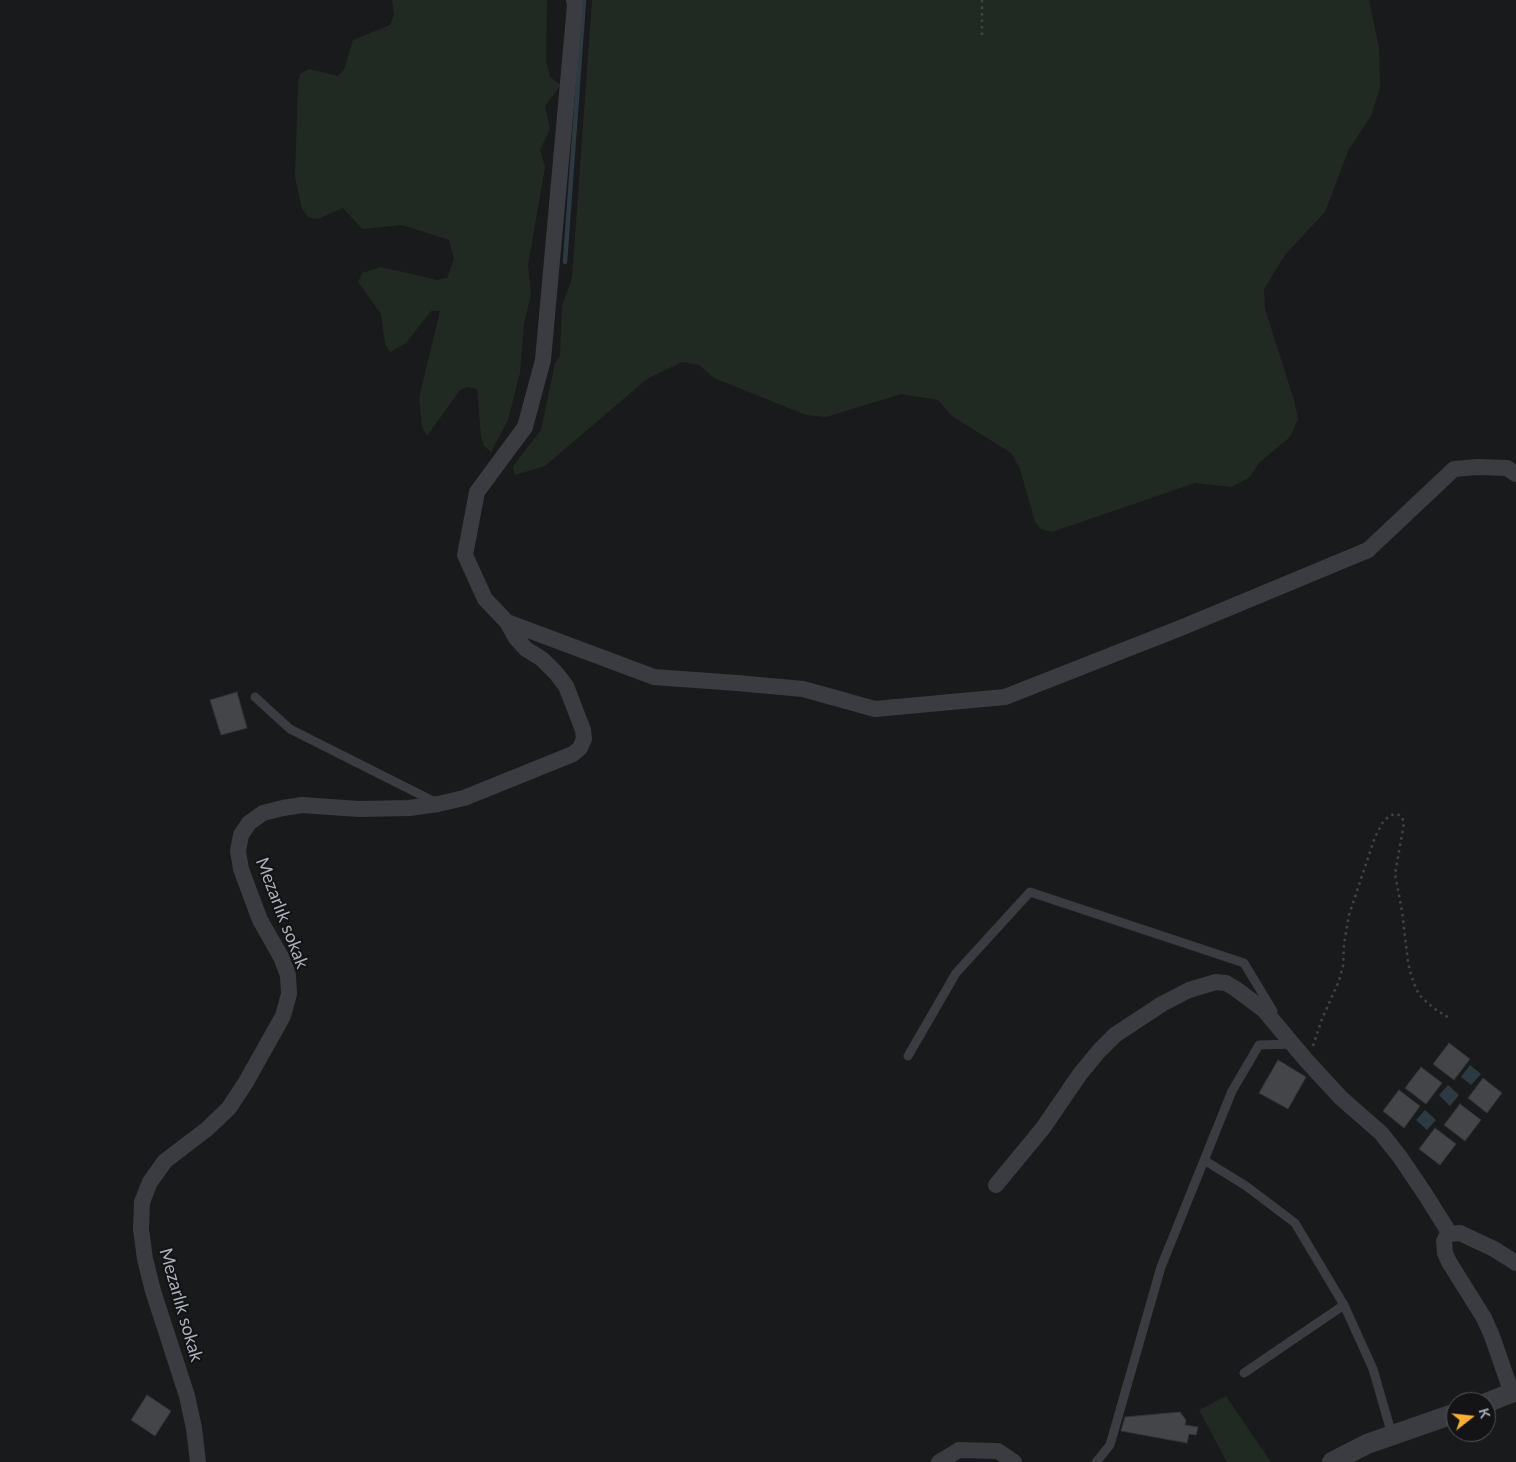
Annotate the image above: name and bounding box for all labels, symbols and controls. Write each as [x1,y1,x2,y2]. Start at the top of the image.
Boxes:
street label: Mezarlık sokak [251,854,313,972]
street label: Mezarlık sokak [154,1246,208,1364]
north arrow [1446,1392,1496,1442]
text: K [1475,1406,1494,1420]

